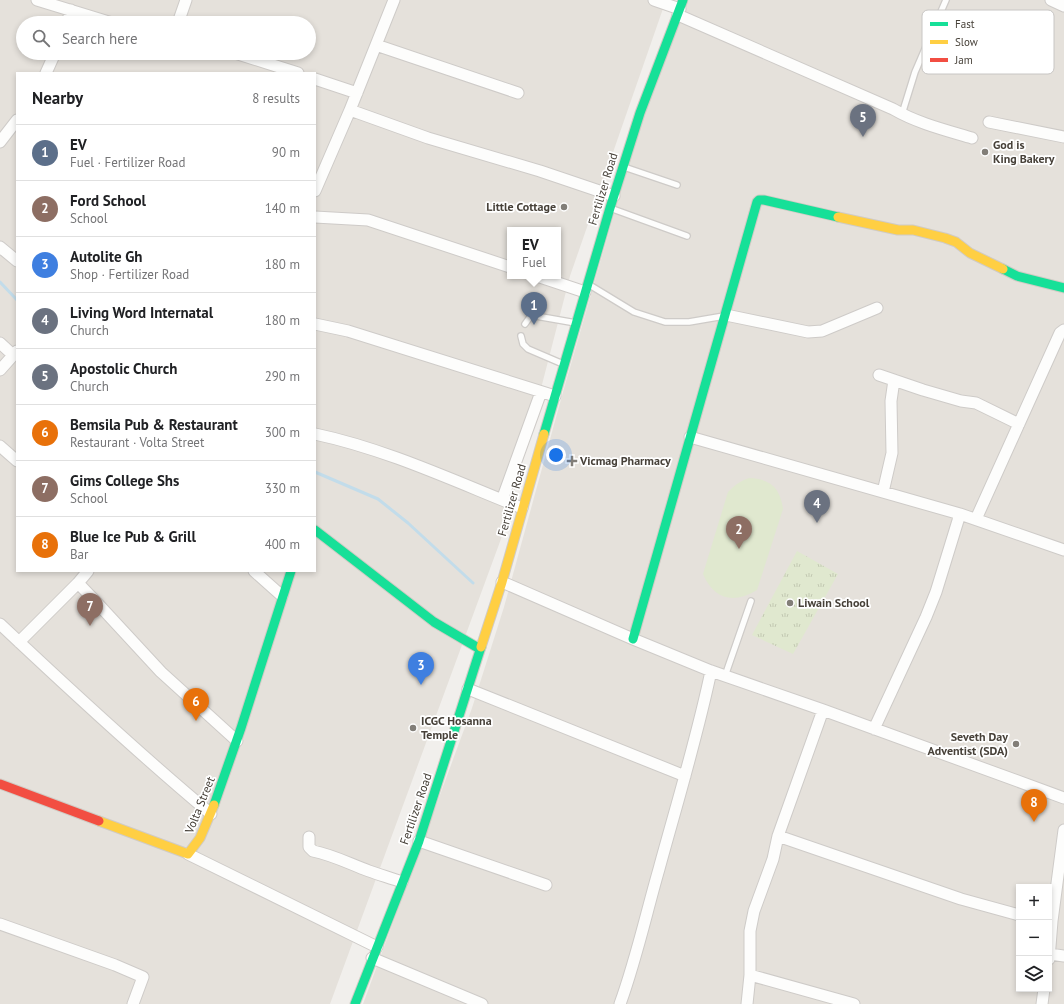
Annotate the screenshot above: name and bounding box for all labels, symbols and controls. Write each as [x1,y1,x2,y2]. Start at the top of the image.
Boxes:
legend [922,10,1054,74]
search box [16,16,316,60]
text: Fast [955,17,975,31]
icon: search [30,27,52,49]
text: Search here [62,29,138,48]
text: Slow [955,35,978,49]
text: Jam [954,53,973,67]
text: Nearby [32,87,83,109]
text: 8 results [252,90,300,107]
pin: 5 [850,104,876,137]
text: EV [70,135,87,154]
place label: God is King Bakery [993,137,1055,166]
text: 1 [41,144,49,161]
text: 90 m [272,144,300,161]
marker: God is King Bakery [980,147,990,157]
street label: Fertilizer Road [584,151,621,227]
text: Fuel · Fertilizer Road [70,154,185,171]
text: Ford School [70,191,146,210]
place label: Little Cottage [486,199,556,214]
text: 2 [41,200,49,217]
text: 140 m [265,200,300,217]
marker: Little Cottage [559,202,569,212]
text: School [70,210,108,227]
popup [507,227,561,279]
text: EV [522,235,539,254]
text: Autolite Gh [70,247,143,266]
text: Fuel [522,254,546,271]
text: 3 [41,256,49,273]
text: 180 m [265,256,300,273]
text: Shop · Fertilizer Road [70,266,189,283]
pin: 1 [521,292,547,325]
text: Living Word Internatal [70,303,213,322]
text: 4 [41,312,49,329]
text: 180 m [265,312,300,329]
text: Church [70,322,109,339]
text: Apostolic Church [70,359,178,378]
text: 5 [41,368,49,385]
text: 290 m [265,368,300,385]
text: Church [70,378,109,395]
text: Bemsila Pub & Restaurant [70,415,238,434]
text: 6 [41,424,49,441]
text: 300 m [265,424,300,441]
text: Restaurant · Volta Street [70,434,204,451]
your location [546,445,566,465]
place label: Vicmag Pharmacy [579,453,671,468]
marker: Vicmag Pharmacy [567,456,577,466]
street label: Fertilizer Road [494,462,529,538]
text: Gims College Shs [70,471,179,490]
text: 7 [41,480,49,497]
text: 330 m [265,480,300,497]
text: School [70,490,108,507]
pin: 4 [804,490,830,523]
pin: 2 [726,516,752,549]
text: Blue Ice Pub & Grill [70,527,196,546]
text: 8 [41,536,49,553]
text: 400 m [265,536,300,553]
text: Bar [70,546,88,563]
pin: 7 [77,593,103,626]
place label: Liwain School [798,595,870,610]
marker: Liwain School [785,598,795,608]
pin: 3 [408,652,434,685]
pin: 6 [183,688,209,721]
place label: ICGC Hosanna Temple [421,713,492,742]
marker: ICGC Hosanna Temple [408,723,418,733]
place label: Seveth Day Adventist (SDA) [928,729,1008,758]
marker: Seveth Day Adventist (SDA) [1011,739,1021,749]
street label: Fertilizer Road [396,771,435,847]
street label: Volta Street [181,774,218,836]
pin: 8 [1021,789,1047,822]
map controls [1016,884,1052,992]
button: + [1016,884,1052,920]
button: − [1016,920,1052,956]
button: layers [1016,956,1052,992]

